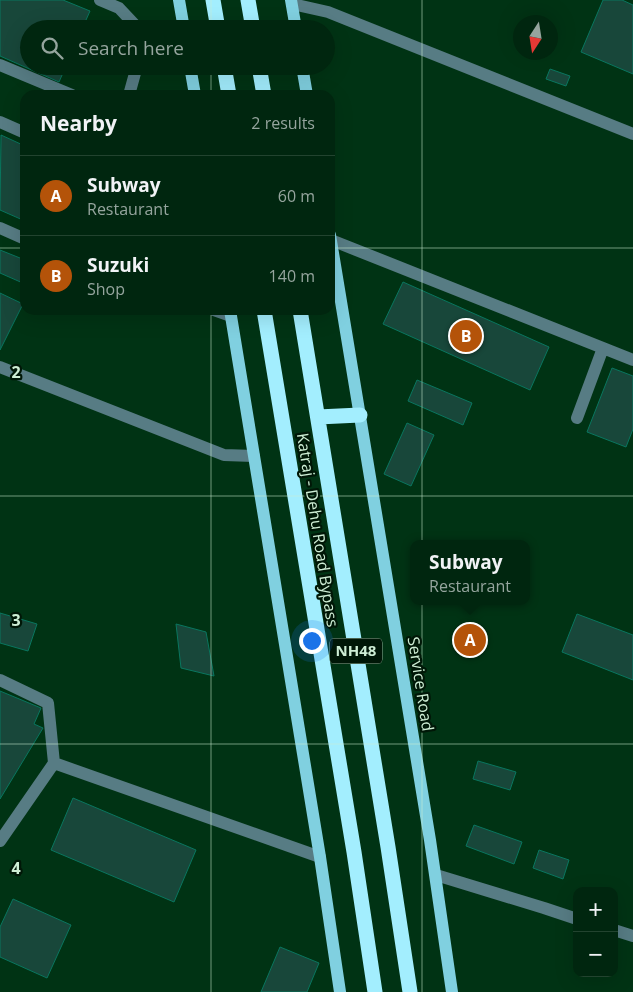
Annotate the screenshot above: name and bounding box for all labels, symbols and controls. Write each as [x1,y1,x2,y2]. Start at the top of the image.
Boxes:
north arrow [513,15,558,60]
search box [20,20,335,75]
icon: search [38,34,66,62]
text: Search here [78,35,184,61]
text: Nearby [40,109,117,137]
text: 2 results [251,112,315,134]
text: Subway [87,172,161,198]
text: A [50,185,62,207]
text: 60 m [278,185,315,207]
text: Restaurant [87,198,169,220]
text: Suzuki [87,252,149,278]
text: B [51,265,61,287]
text: 140 m [269,265,315,287]
text: Shop [87,278,125,300]
pin: B [450,317,482,355]
text: 2 [11,361,21,383]
street label: Katraj - Dehu Road Bypass [292,431,344,629]
popup [410,540,530,605]
text: Subway [429,549,503,575]
text: Restaurant [429,575,511,597]
text: 3 [11,609,21,631]
pin: A [454,621,486,659]
your location [299,628,325,654]
street label: Service Road [403,635,439,733]
road number: NH48 [330,638,382,664]
text: 4 [11,857,21,879]
map controls [573,887,618,977]
button: + [573,887,618,932]
button: − [573,932,618,977]

